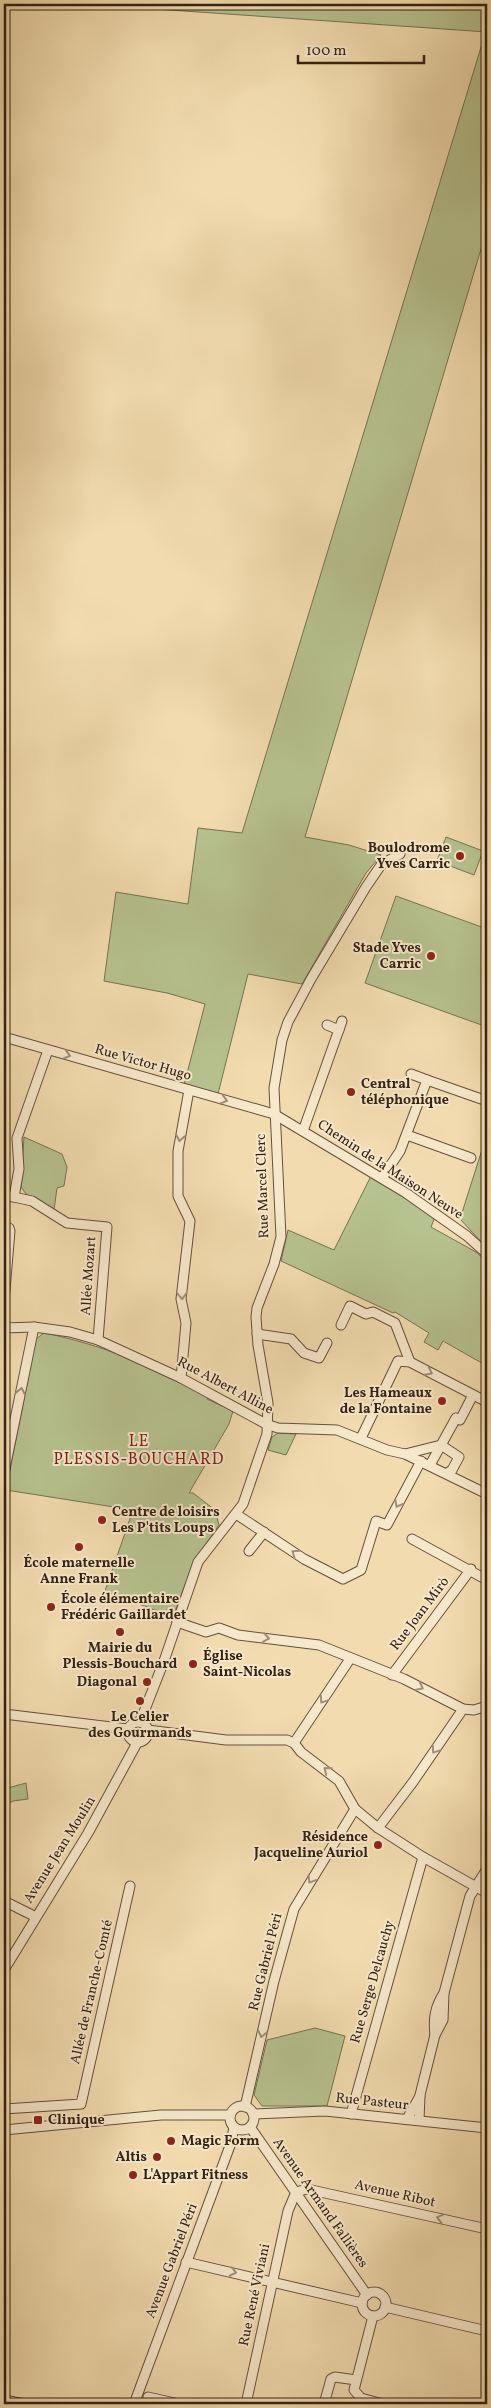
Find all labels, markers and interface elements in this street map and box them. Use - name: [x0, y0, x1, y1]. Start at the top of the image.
- scale bar: [298, 32, 425, 64]
- text: 100 m: [306, 41, 346, 62]
- place label: Boulodrome Yves Carric: [368, 839, 450, 874]
- marker: Boulodrome Yves Carric: [454, 850, 466, 862]
- place label: Stade Yves Carric: [353, 939, 421, 974]
- marker: Stade Yves Carric: [425, 950, 437, 962]
- street label: Rue Victor Hugo: [92, 1040, 194, 1086]
- one-way arrow: [63, 1050, 71, 1060]
- place label: Central téléphonique: [361, 1075, 449, 1110]
- marker: Central téléphonique: [345, 1086, 357, 1098]
- one-way arrow: [219, 1094, 228, 1105]
- street label: Chemin de la Maison Neuve: [313, 1116, 467, 1225]
- street label: Rue Marcel Clerc: [252, 1133, 274, 1239]
- one-way arrow: [176, 1134, 186, 1142]
- street label: Allée Mozart: [77, 1236, 101, 1316]
- one-way arrow: [177, 1293, 187, 1301]
- street label: Rue Albert Alline: [174, 1353, 277, 1420]
- one-way arrow: [423, 1366, 432, 1376]
- place label: Les Hameaux de la Fontaine: [340, 1384, 432, 1419]
- one-way arrow: [15, 1387, 26, 1396]
- marker: Les Hameaux de la Fontaine: [436, 1395, 448, 1407]
- district label: LE PLESSIS-BOUCHARD: [53, 1431, 225, 1471]
- one-way arrow: [394, 1499, 404, 1508]
- place label: Centre de loisirs Les P'tits Loups: [112, 1503, 220, 1538]
- marker: Centre de loisirs Les P'tits Loups: [96, 1514, 108, 1526]
- marker: École maternelle Anne Frank: [73, 1541, 85, 1553]
- one-way arrow: [291, 1550, 301, 1559]
- place label: École maternelle Anne Frank: [24, 1554, 134, 1589]
- street label: Rue Joan Mirò: [386, 1573, 454, 1655]
- place label: École élémentaire Frédéric Gaillardet: [61, 1590, 186, 1625]
- marker: École élémentaire Frédéric Gaillardet: [45, 1601, 57, 1613]
- marker: Mairie du Plessis-Bouchard: [114, 1626, 126, 1638]
- one-way arrow: [262, 1633, 270, 1643]
- place label: Mairie du Plessis-Bouchard: [63, 1639, 178, 1674]
- place label: Église Saint-Nicolas: [203, 1647, 291, 1682]
- marker: Église Saint-Nicolas: [187, 1658, 199, 1670]
- place label: Diagonal: [77, 1673, 137, 1692]
- marker: Diagonal: [141, 1676, 153, 1688]
- one-way arrow: [414, 1681, 423, 1691]
- one-way arrow: [320, 1694, 329, 1703]
- marker: Le Celier des Gourmands: [134, 1695, 146, 1707]
- place label: Le Celier des Gourmands: [88, 1708, 192, 1743]
- one-way arrow: [432, 1744, 441, 1753]
- one-way arrow: [323, 1767, 332, 1776]
- street label: Avenue Jean Moulin: [19, 1793, 101, 1907]
- place label: Résidence Jacqueline Auriol: [253, 1828, 368, 1863]
- marker: Résidence Jacqueline Auriol: [372, 1839, 384, 1851]
- one-way arrow: [308, 1875, 317, 1884]
- street label: Rue Gabriel Péri: [245, 1911, 287, 2013]
- street label: Allée de Franche-Comté: [66, 1918, 118, 2066]
- street label: Rue Serge Delcauchy: [346, 1918, 400, 2046]
- one-way arrow: [257, 2030, 268, 2038]
- street label: Rue Pasteur: [335, 2089, 410, 2115]
- place label: Clinique: [48, 2111, 105, 2130]
- marker: Clinique: [32, 2114, 44, 2126]
- place label: Magic Form: [181, 2132, 260, 2151]
- street label: Avenue Armand Fallières: [268, 2134, 372, 2272]
- marker: Magic Form: [165, 2135, 177, 2147]
- place label: Altis: [116, 2148, 147, 2167]
- marker: Altis: [151, 2151, 163, 2163]
- place label: L'Appart Fitness: [143, 2166, 248, 2185]
- marker: L'Appart Fitness: [127, 2169, 139, 2181]
- street label: Avenue Ribot: [353, 2175, 437, 2213]
- street label: Avenue Gabriel Péri: [141, 2201, 203, 2321]
- one-way arrow: [435, 2213, 444, 2224]
- street label: Rue René Viviani: [235, 2242, 275, 2348]
- one-way arrow: [229, 2267, 238, 2277]

